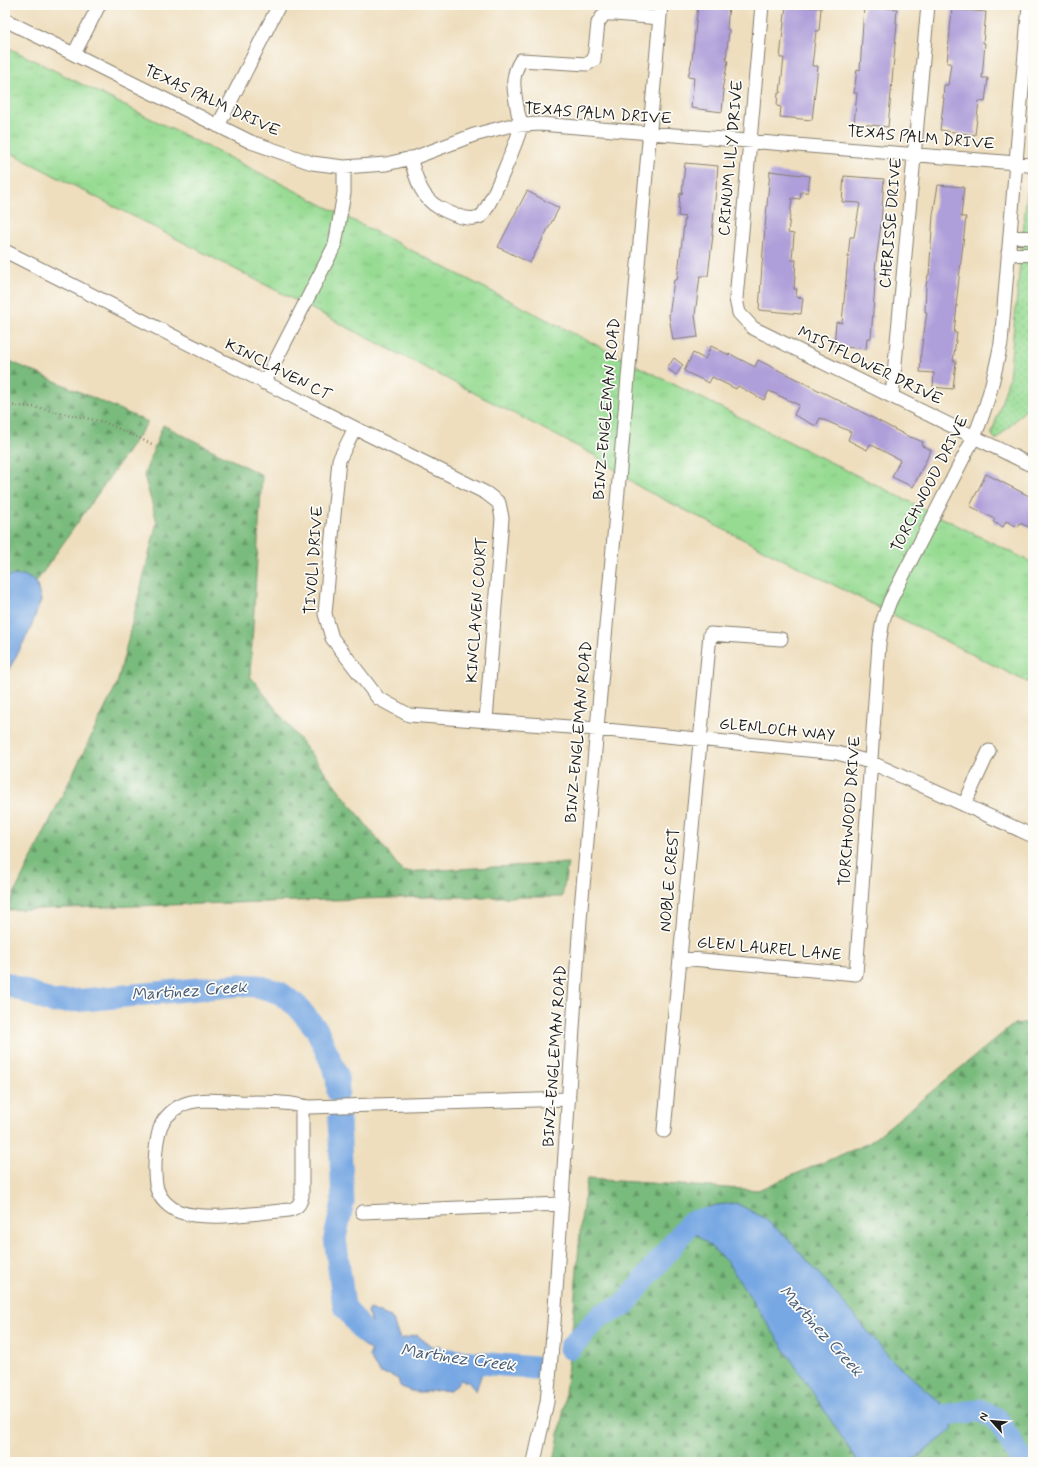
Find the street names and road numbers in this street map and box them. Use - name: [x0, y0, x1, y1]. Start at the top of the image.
- street label: TEXAS PALM DRIVE: [141, 60, 283, 142]
- street label: CRINUM LILY DRIVE: [714, 79, 748, 237]
- street label: TEXAS PALM DRIVE: [523, 98, 673, 130]
- street label: TEXAS PALM DRIVE: [846, 121, 996, 155]
- street label: CHERISSE DRIVE: [875, 157, 907, 289]
- street label: BINZ-ENGLEMAN ROAD: [589, 317, 625, 501]
- street label: MISTFLOWER DRIVE: [794, 322, 946, 410]
- street label: KINCLAVEN CT: [221, 334, 336, 406]
- street label: TORCHWOOD DRIVE: [886, 412, 974, 556]
- street label: TIVOLI DRIVE: [300, 505, 328, 615]
- street label: KINCLAVEN COURT: [461, 536, 493, 684]
- street label: BINZ-ENGLEMAN ROAD: [561, 640, 597, 824]
- street label: GLENLOCH WAY: [718, 713, 836, 747]
- street label: TORCHWOOD DRIVE: [834, 735, 866, 887]
- street label: NOBLE CREST: [655, 827, 685, 933]
- street label: GLEN LAUREL LANE: [696, 932, 842, 966]
- street label: BINZ-ENGLEMAN ROAD: [538, 964, 572, 1148]

